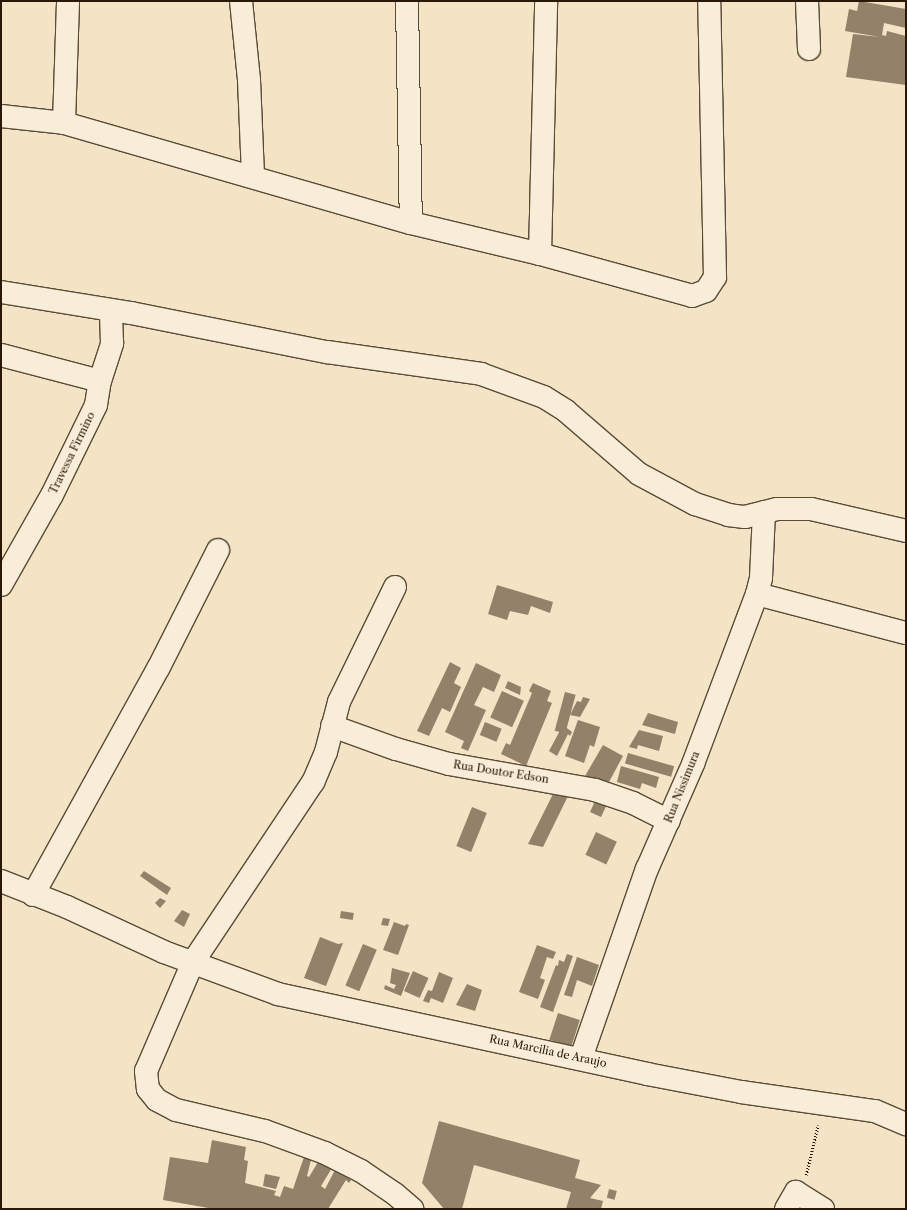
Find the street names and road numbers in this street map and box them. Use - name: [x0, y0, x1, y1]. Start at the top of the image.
- street label: Travessa Firmino: [46, 410, 98, 496]
- street label: Rua Nissimura: [662, 749, 702, 825]
- street label: Rua Doutor Edson: [452, 758, 550, 786]
- street label: Rua Marcilia de Araujo: [488, 1032, 608, 1070]

